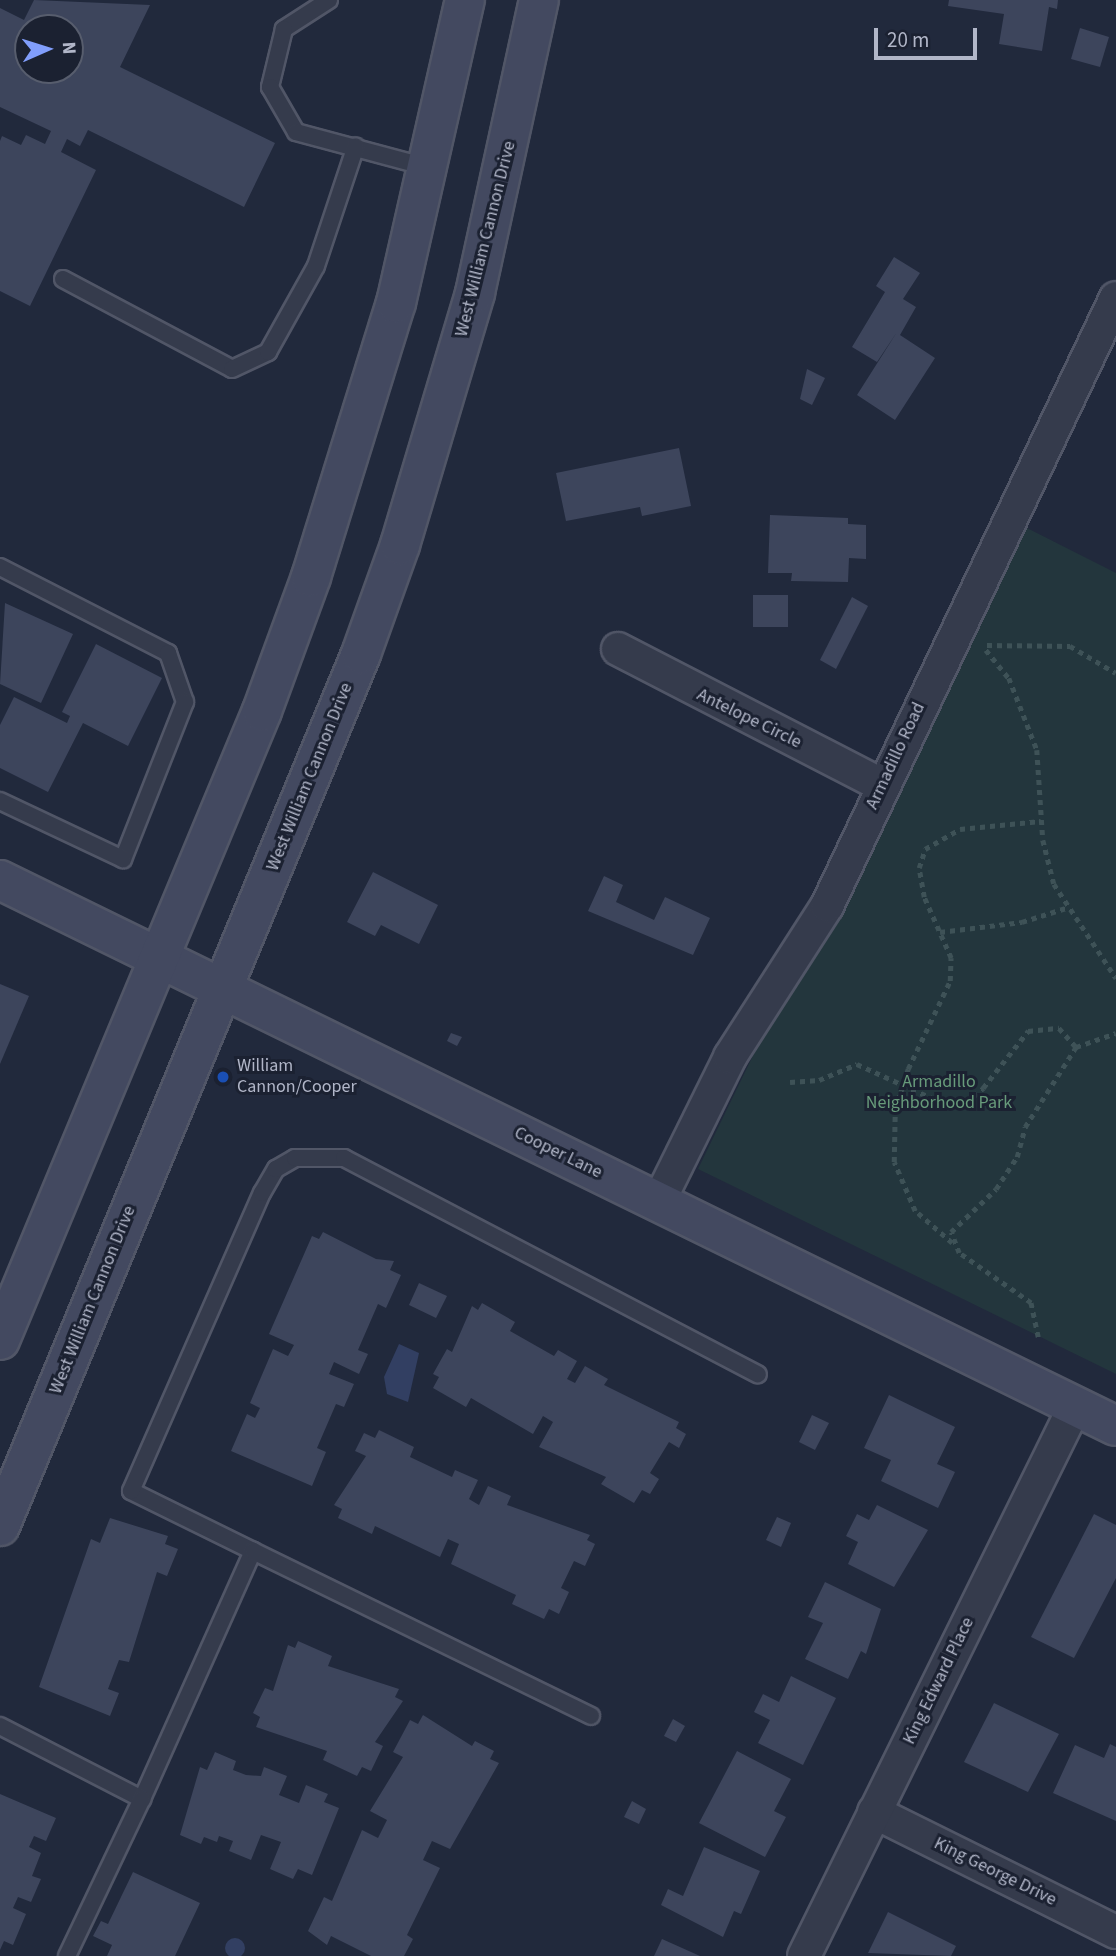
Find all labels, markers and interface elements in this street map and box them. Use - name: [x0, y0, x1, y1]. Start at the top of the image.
- north arrow: [14, 14, 84, 84]
- scale bar: [878, 14, 981, 58]
- text: 20 m: [887, 25, 929, 55]
- text: N: [55, 41, 82, 55]
- street label: West William Cannon Drive: [451, 139, 521, 339]
- street label: West William Cannon Drive: [262, 680, 358, 874]
- street label: Antelope Circle: [693, 684, 805, 754]
- street label: Armadillo Road: [862, 699, 930, 813]
- place label: William Cannon/Cooper: [237, 1056, 357, 1098]
- marker: William Cannon/Cooper: [215, 1069, 231, 1085]
- park label: Armadillo Neighborhood Park: [866, 1072, 1012, 1114]
- street label: Cooper Lane: [511, 1122, 605, 1184]
- street label: West William Cannon Drive: [45, 1203, 141, 1397]
- street label: King Edward Place: [899, 1614, 979, 1748]
- street label: King George Drive: [930, 1833, 1060, 1911]

